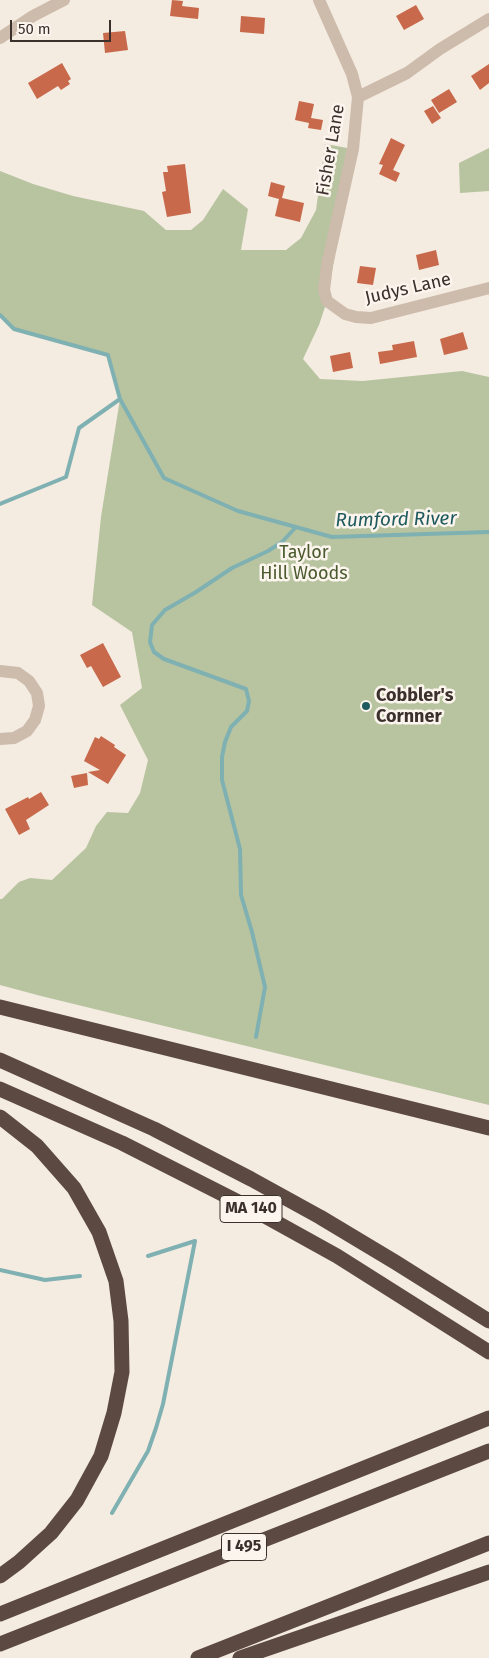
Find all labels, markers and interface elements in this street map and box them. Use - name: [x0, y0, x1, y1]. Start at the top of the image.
- scale bar: [12, 10, 114, 42]
- text: 50 m: [18, 20, 51, 38]
- street label: Fisher Lane: [312, 102, 350, 198]
- street label: Judys Lane: [363, 269, 453, 309]
- water label: Rumford River: [335, 508, 457, 532]
- park label: Taylor Hill Woods: [260, 542, 348, 584]
- place label: Cobbler's Cornner: [376, 685, 453, 728]
- marker: Cobbler's Cornner: [360, 700, 372, 712]
- road number: MA 140: [220, 1196, 282, 1222]
- road number: I 495: [222, 1534, 266, 1560]

